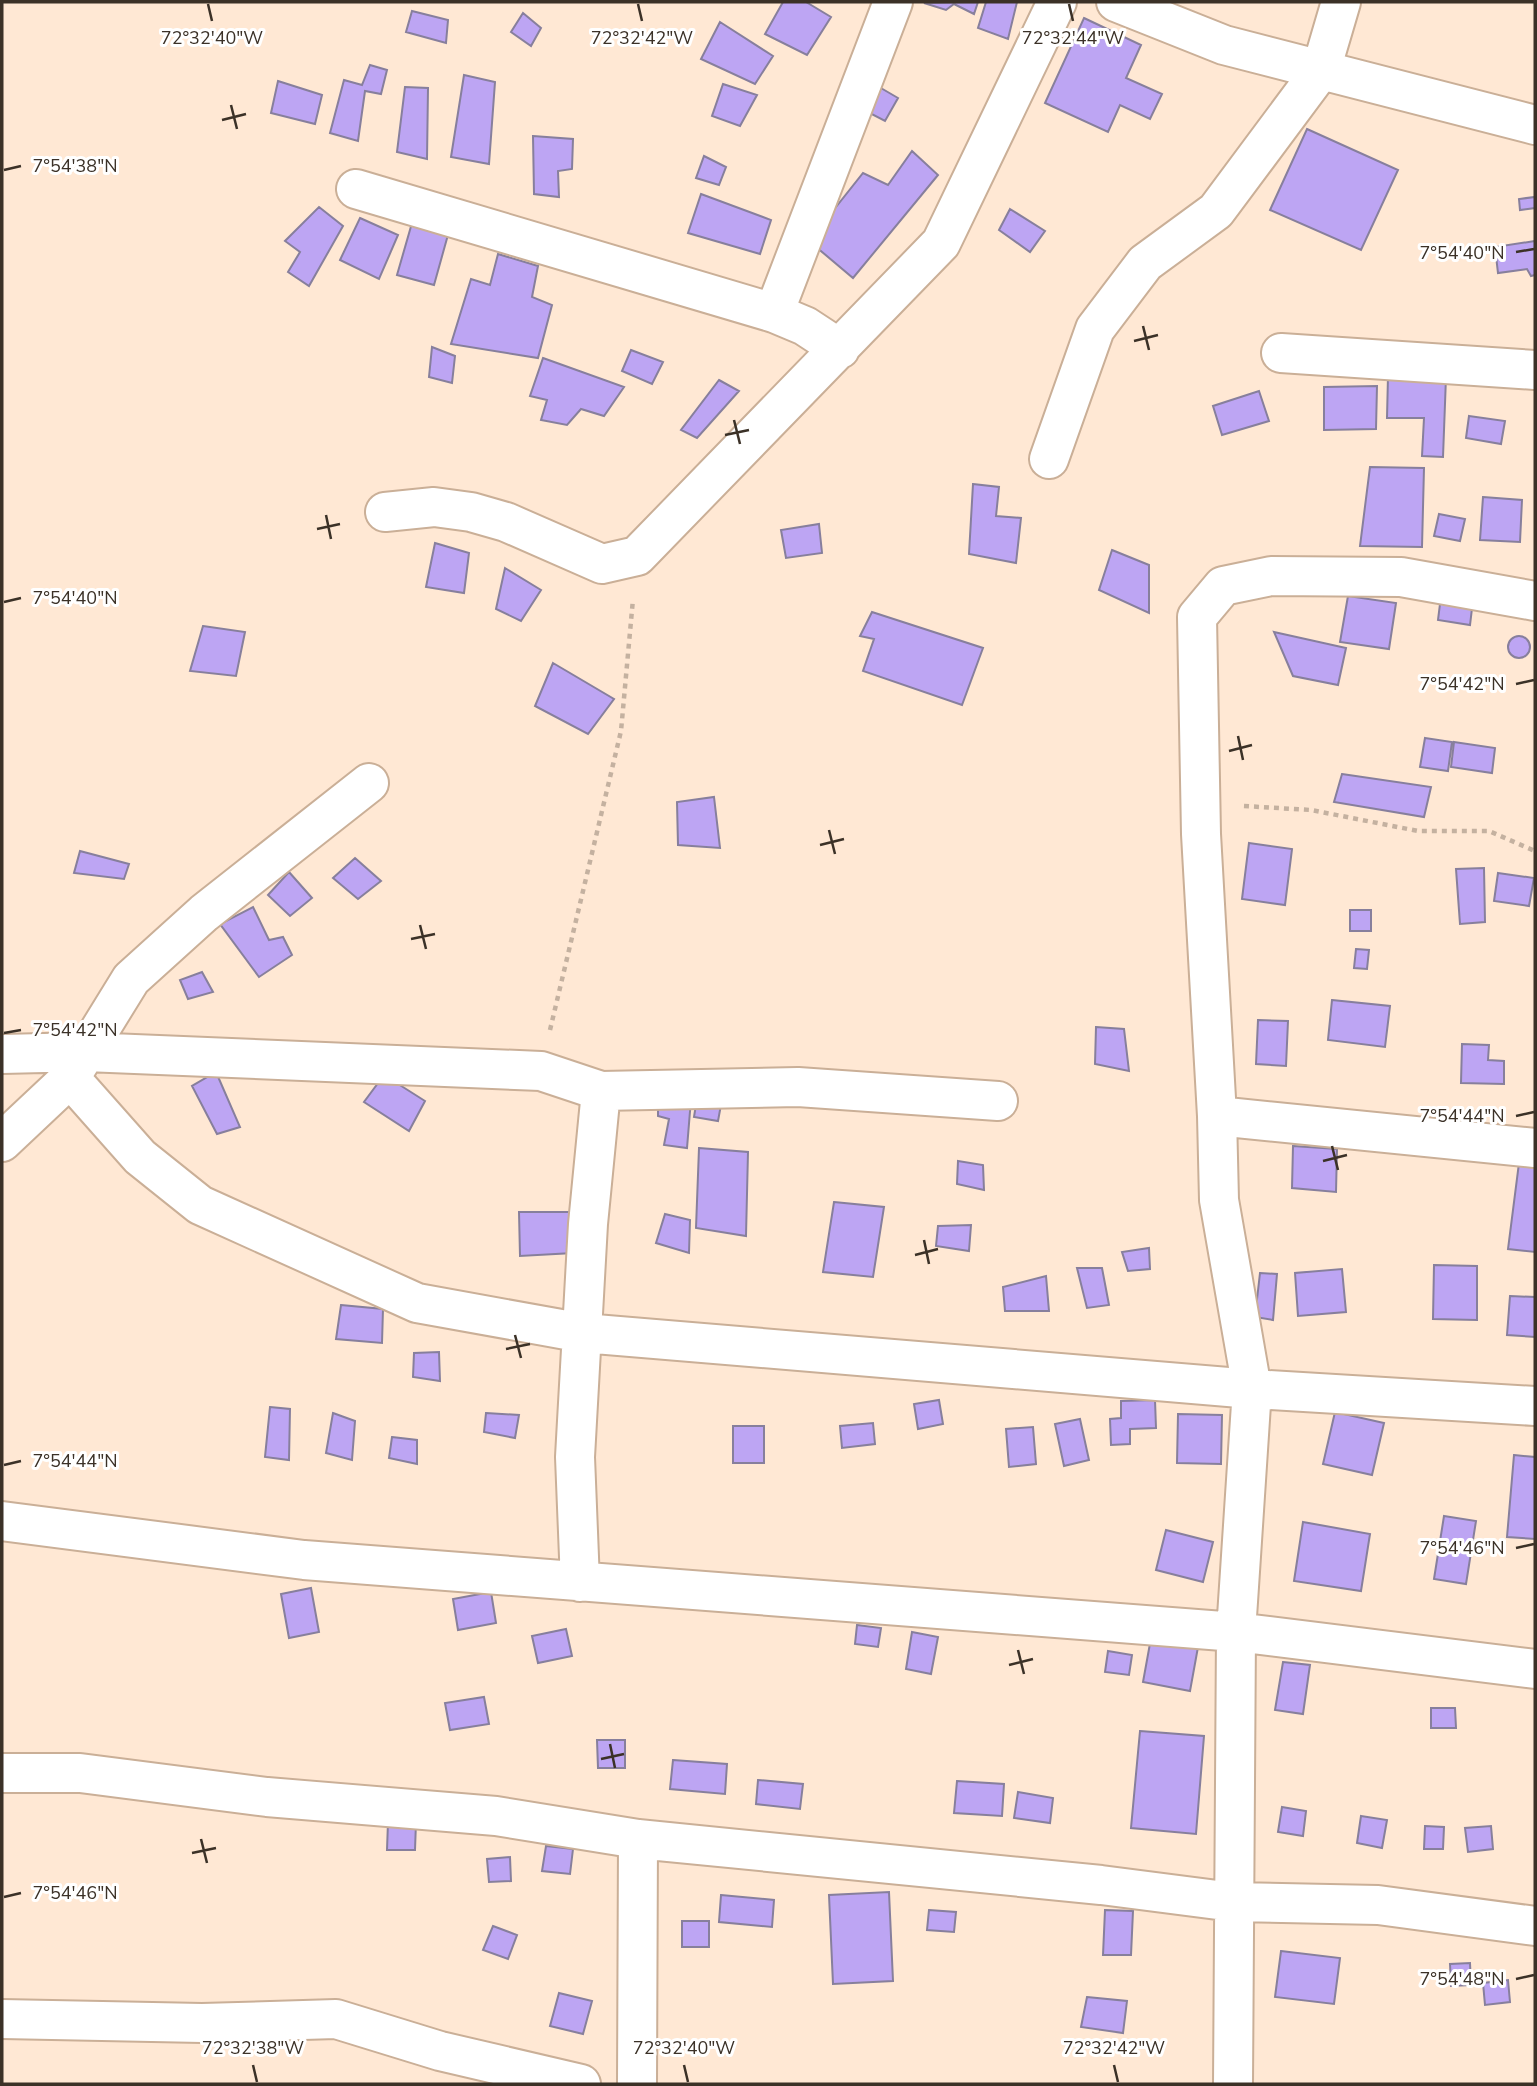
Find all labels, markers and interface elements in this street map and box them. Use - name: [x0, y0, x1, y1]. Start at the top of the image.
- text: 72°32'40"W: [161, 26, 263, 50]
- text: 72°32'42"W: [591, 26, 693, 50]
- text: 72°32'44"W: [1022, 26, 1124, 50]
- text: 7°54'38"N: [32, 154, 118, 178]
- text: 7°54'40"N: [1419, 241, 1505, 265]
- text: 7°54'40"N: [32, 586, 118, 610]
- text: 7°54'42"N: [1419, 672, 1505, 696]
- text: 7°54'42"N: [32, 1018, 118, 1042]
- text: 7°54'44"N: [1419, 1104, 1505, 1128]
- text: 7°54'44"N: [32, 1449, 118, 1473]
- text: 7°54'46"N: [1419, 1536, 1505, 1560]
- text: 7°54'46"N: [32, 1881, 118, 1905]
- text: 7°54'48"N: [1419, 1967, 1505, 1991]
- text: 72°32'38"W: [202, 2036, 304, 2060]
- text: 72°32'40"W: [633, 2036, 735, 2060]
- text: 72°32'42"W: [1063, 2036, 1165, 2060]

